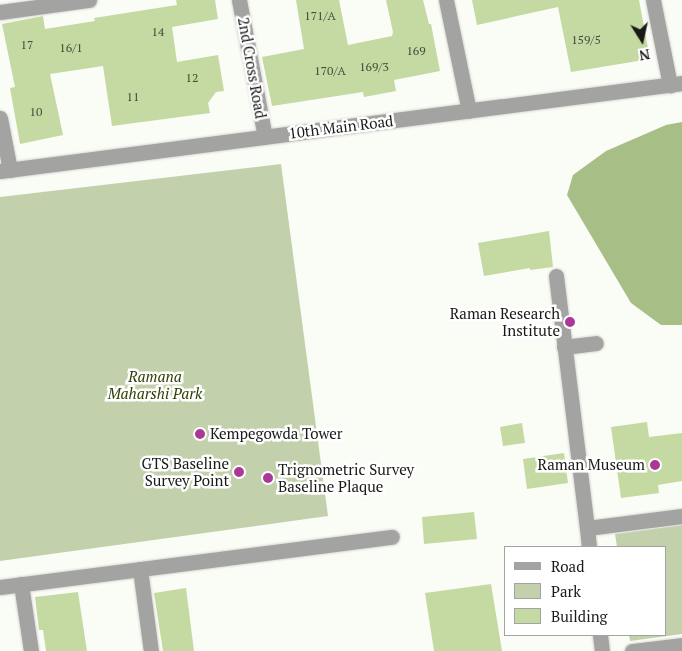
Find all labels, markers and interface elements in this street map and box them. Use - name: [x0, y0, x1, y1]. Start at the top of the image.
- house number: 171/A: [304, 9, 336, 23]
- north arrow: [617, 15, 667, 65]
- street label: 2nd Cross Road: [234, 16, 270, 120]
- house number: 14: [152, 25, 164, 39]
- house number: 159/5: [571, 33, 601, 47]
- house number: 17: [21, 38, 33, 52]
- house number: 16/1: [59, 41, 83, 55]
- house number: 169: [406, 44, 426, 58]
- text: N: [638, 45, 652, 66]
- house number: 169/3: [359, 60, 389, 74]
- house number: 170/A: [314, 64, 346, 78]
- house number: 12: [186, 71, 198, 85]
- house number: 11: [127, 90, 139, 104]
- house number: 10: [30, 105, 42, 119]
- street label: 10th Main Road: [288, 112, 394, 142]
- place label: Raman Research Institute: [450, 304, 560, 339]
- marker: Raman Research Institute: [564, 316, 576, 328]
- park label: Ramana Maharshi Park: [108, 367, 202, 402]
- place label: Kempegowda Tower: [210, 425, 342, 443]
- marker: Kempegowda Tower: [194, 428, 206, 440]
- place label: GTS Baseline Survey Point: [141, 454, 229, 489]
- place label: Raman Museum: [538, 456, 645, 474]
- marker: Raman Museum: [649, 459, 661, 471]
- place label: Trignometric Survey Baseline Plaque: [278, 460, 414, 495]
- marker: GTS Baseline Survey Point: [233, 466, 245, 478]
- marker: Trignometric Survey Baseline Plaque: [262, 472, 274, 484]
- legend: [504, 546, 667, 636]
- text: Road: [551, 556, 584, 576]
- text: Park: [551, 581, 581, 601]
- text: Building: [551, 606, 608, 626]

